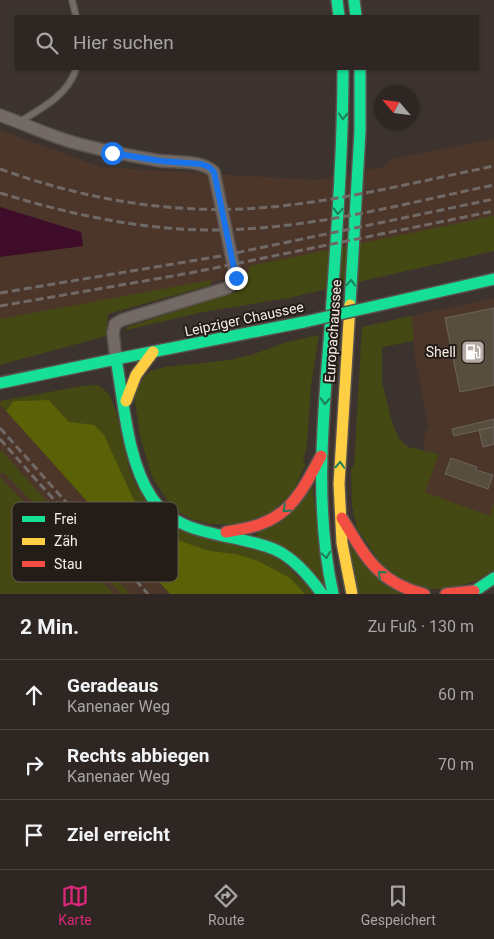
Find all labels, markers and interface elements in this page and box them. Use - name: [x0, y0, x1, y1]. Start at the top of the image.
- search box: [15, 15, 479, 70]
- icon: search: [33, 29, 61, 57]
- text: Hier suchen: [73, 31, 174, 54]
- north arrow: [374, 85, 419, 130]
- one-way arrow: [338, 112, 348, 120]
- route start: [101, 142, 124, 165]
- one-way arrow: [332, 207, 343, 215]
- route end: [225, 267, 248, 290]
- street label: Europachaussee: [321, 279, 345, 383]
- one-way arrow: [345, 279, 356, 287]
- street label: Leipziger Chaussee: [183, 299, 305, 339]
- fuel station icon: Shell: [460, 339, 486, 365]
- place label: Shell: [426, 344, 456, 360]
- one-way arrow: [320, 398, 331, 406]
- one-way arrow: [335, 460, 345, 468]
- legend: [12, 502, 178, 582]
- one-way arrow: [283, 503, 292, 512]
- text: Frei: [54, 511, 77, 527]
- text: Zäh: [54, 533, 78, 549]
- one-way arrow: [320, 551, 331, 559]
- text: Stau: [54, 556, 82, 572]
- one-way arrow: [377, 571, 386, 580]
- text: 2 Min.: [20, 615, 79, 639]
- text: Zu Fuß · 130 m: [368, 617, 474, 636]
- text: Geradeaus: [67, 674, 159, 697]
- icon: ahead: [20, 681, 48, 709]
- text: 60 m: [438, 685, 474, 704]
- text: Kanenaer Weg: [67, 697, 170, 716]
- text: Rechts abbiegen: [67, 744, 209, 767]
- icon: right: [20, 751, 48, 779]
- text: 70 m: [438, 755, 474, 774]
- text: Kanenaer Weg: [67, 767, 170, 786]
- icon: arrive: [20, 821, 48, 849]
- text: Ziel erreicht: [67, 823, 170, 846]
- tab: Karte: [58, 882, 92, 928]
- tab: Route: [208, 882, 244, 928]
- tab: Gespeichert: [361, 882, 436, 928]

